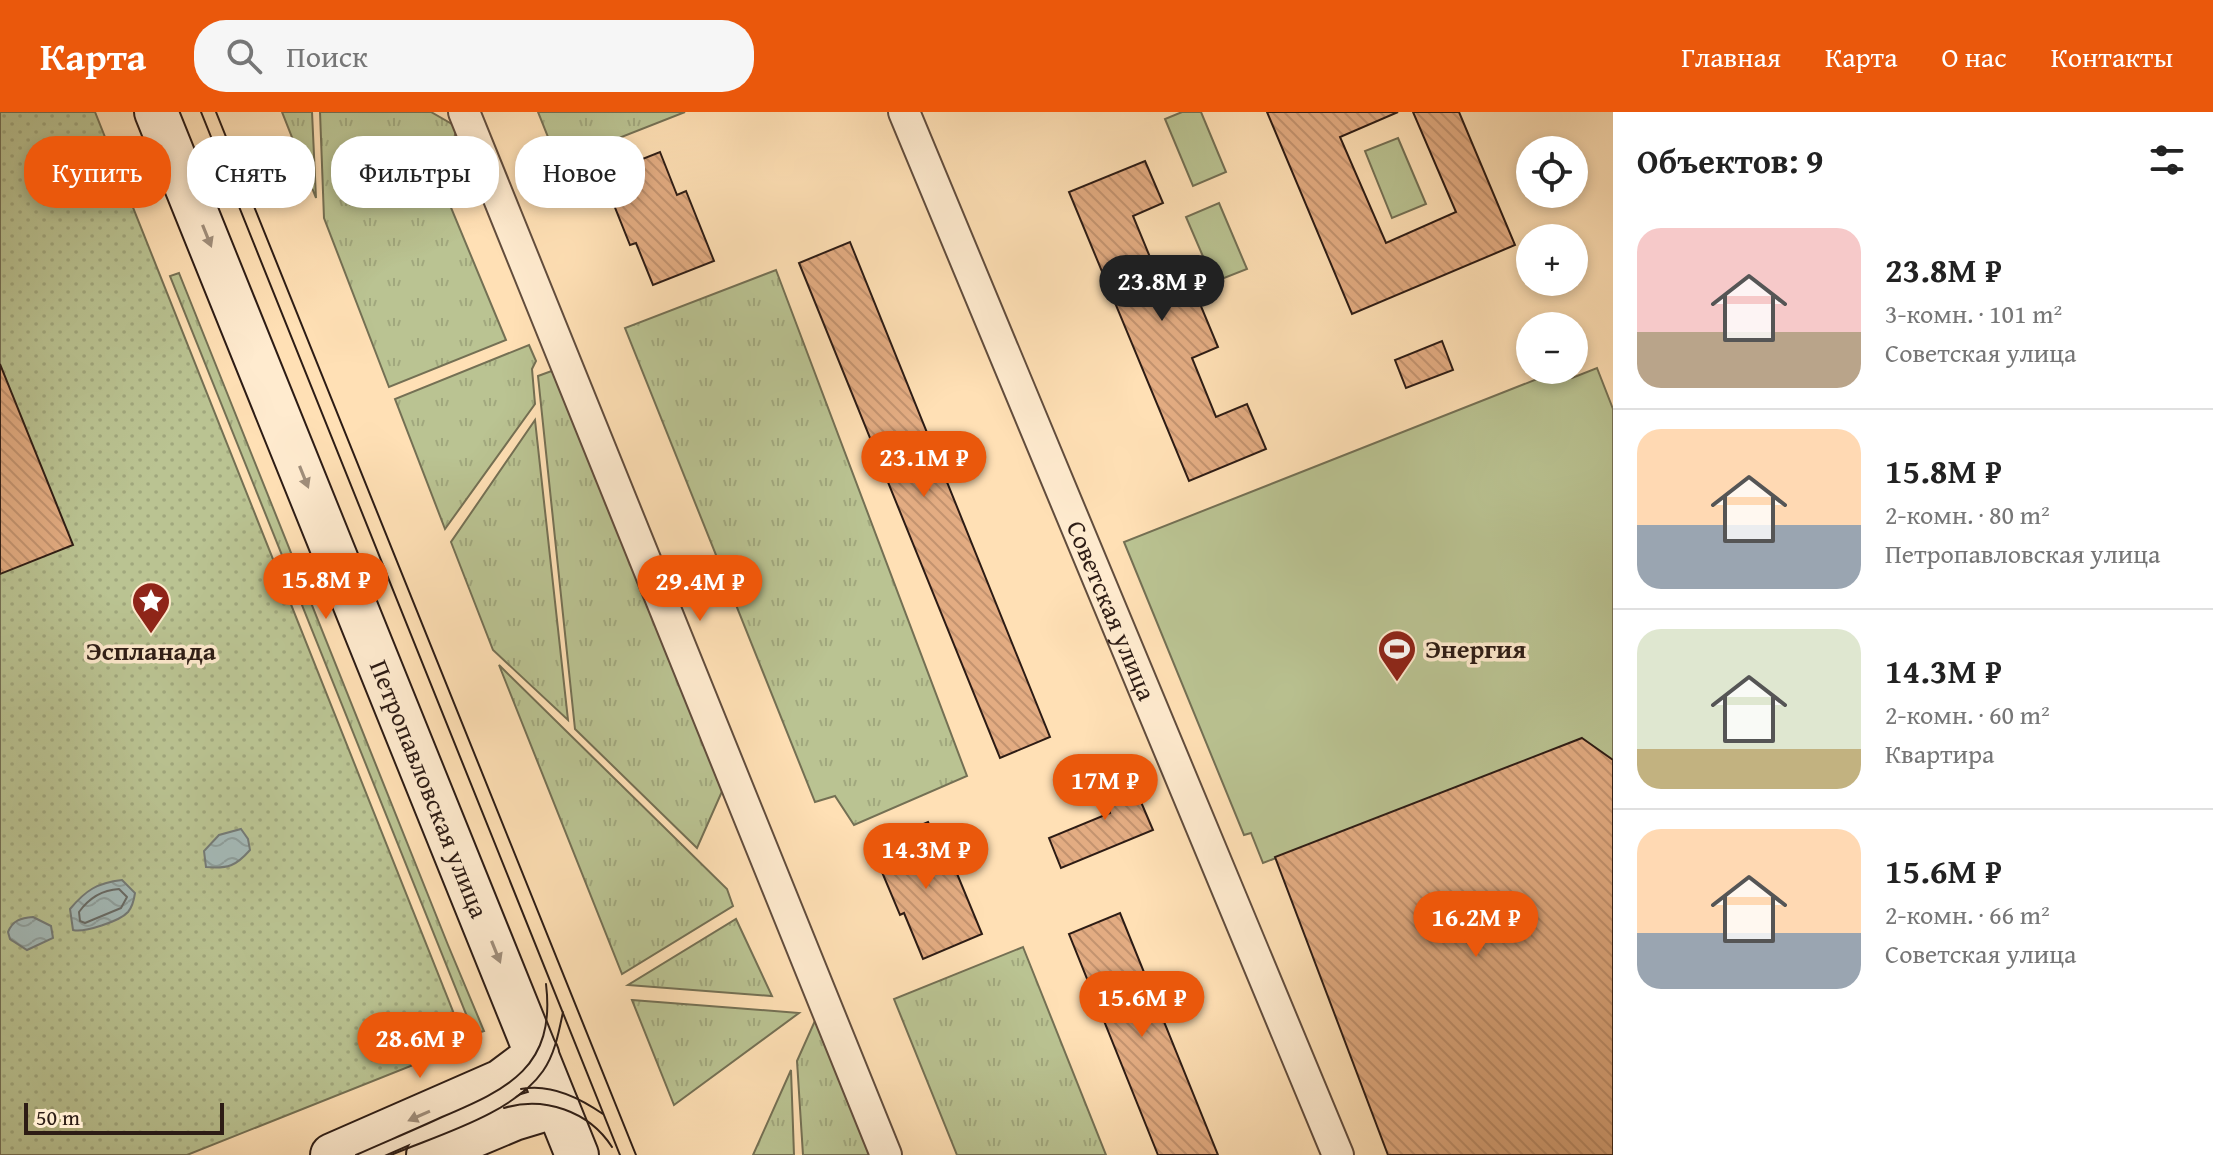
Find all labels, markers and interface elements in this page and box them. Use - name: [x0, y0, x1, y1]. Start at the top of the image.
- search box: [194, 20, 754, 92]
- text: Карта: [40, 28, 146, 84]
- icon: search: [222, 34, 266, 78]
- text: Поиск: [286, 34, 368, 78]
- text: Главная: [1681, 36, 1781, 77]
- text: Карта: [1825, 36, 1897, 77]
- text: О нас: [1941, 36, 2007, 77]
- text: Контакты: [2051, 36, 2173, 77]
- chip: Купить: [24, 136, 171, 208]
- chip: Снять: [187, 136, 315, 208]
- chip: Фильтры: [331, 136, 499, 208]
- chip: Новое: [515, 136, 645, 208]
- map controls: [1516, 136, 1588, 384]
- button: locate: [1516, 136, 1588, 208]
- text: Объектов: 9: [1637, 136, 1823, 185]
- icon: filters: [2145, 138, 2189, 182]
- one-way arrow: [200, 224, 213, 248]
- button: +: [1516, 224, 1588, 296]
- text: 23.8M ₽: [1885, 245, 2002, 294]
- pin: 23.8M ₽: [1088, 255, 1236, 323]
- icon: home: [1701, 260, 1797, 356]
- text: 23.8M ₽: [1117, 261, 1207, 300]
- text: 3-комн. · 101 m²: [1885, 294, 2062, 333]
- button: −: [1516, 312, 1588, 384]
- text: Советская улица: [1885, 333, 2076, 372]
- pin: 23.1M ₽: [850, 431, 998, 499]
- text: 23.1M ₽: [879, 437, 969, 476]
- text: 15.8M ₽: [1885, 446, 2002, 495]
- icon: home: [1701, 461, 1797, 557]
- one-way arrow: [298, 465, 311, 489]
- text: 2-комн. · 80 m²: [1885, 495, 2050, 534]
- street label: Советская улица: [1057, 514, 1167, 707]
- text: Петропавловская улица: [1885, 534, 2160, 573]
- pin: 15.8M ₽: [252, 553, 400, 621]
- pin: 29.4M ₽: [626, 555, 774, 623]
- text: 15.8M ₽: [281, 559, 371, 598]
- text: 29.4M ₽: [655, 561, 745, 600]
- place icon: Эспланада: [130, 580, 172, 635]
- sports icon: Энергия: [1376, 628, 1418, 683]
- place label: Энергия: [1425, 629, 1526, 668]
- place label: Эспланада: [86, 631, 217, 670]
- text: 14.3M ₽: [1885, 646, 2002, 695]
- street label: Петропавловская улица: [360, 654, 500, 924]
- icon: home: [1701, 661, 1797, 757]
- text: 2-комн. · 60 m²: [1885, 695, 2050, 734]
- text: Квартира: [1885, 734, 1994, 773]
- pin: 17M ₽: [1049, 754, 1161, 822]
- text: 17M ₽: [1071, 760, 1139, 799]
- pin: 14.3M ₽: [852, 823, 1000, 891]
- text: 14.3M ₽: [881, 829, 971, 868]
- text: 15.6M ₽: [1885, 846, 2002, 895]
- icon: home: [1701, 861, 1797, 957]
- pin: 16.2M ₽: [1402, 891, 1550, 959]
- text: 2-комн. · 66 m²: [1885, 895, 2050, 934]
- text: 16.2M ₽: [1431, 897, 1521, 936]
- text: Советская улица: [1885, 934, 2076, 973]
- one-way arrow: [490, 940, 503, 964]
- pin: 15.6M ₽: [1068, 971, 1216, 1039]
- text: 15.6M ₽: [1097, 977, 1187, 1016]
- pin: 28.6M ₽: [346, 1012, 494, 1080]
- text: 28.6M ₽: [375, 1018, 465, 1057]
- scale bar: [24, 1099, 224, 1135]
- text: 50 m: [36, 1101, 80, 1133]
- one-way arrow: [407, 1110, 431, 1123]

